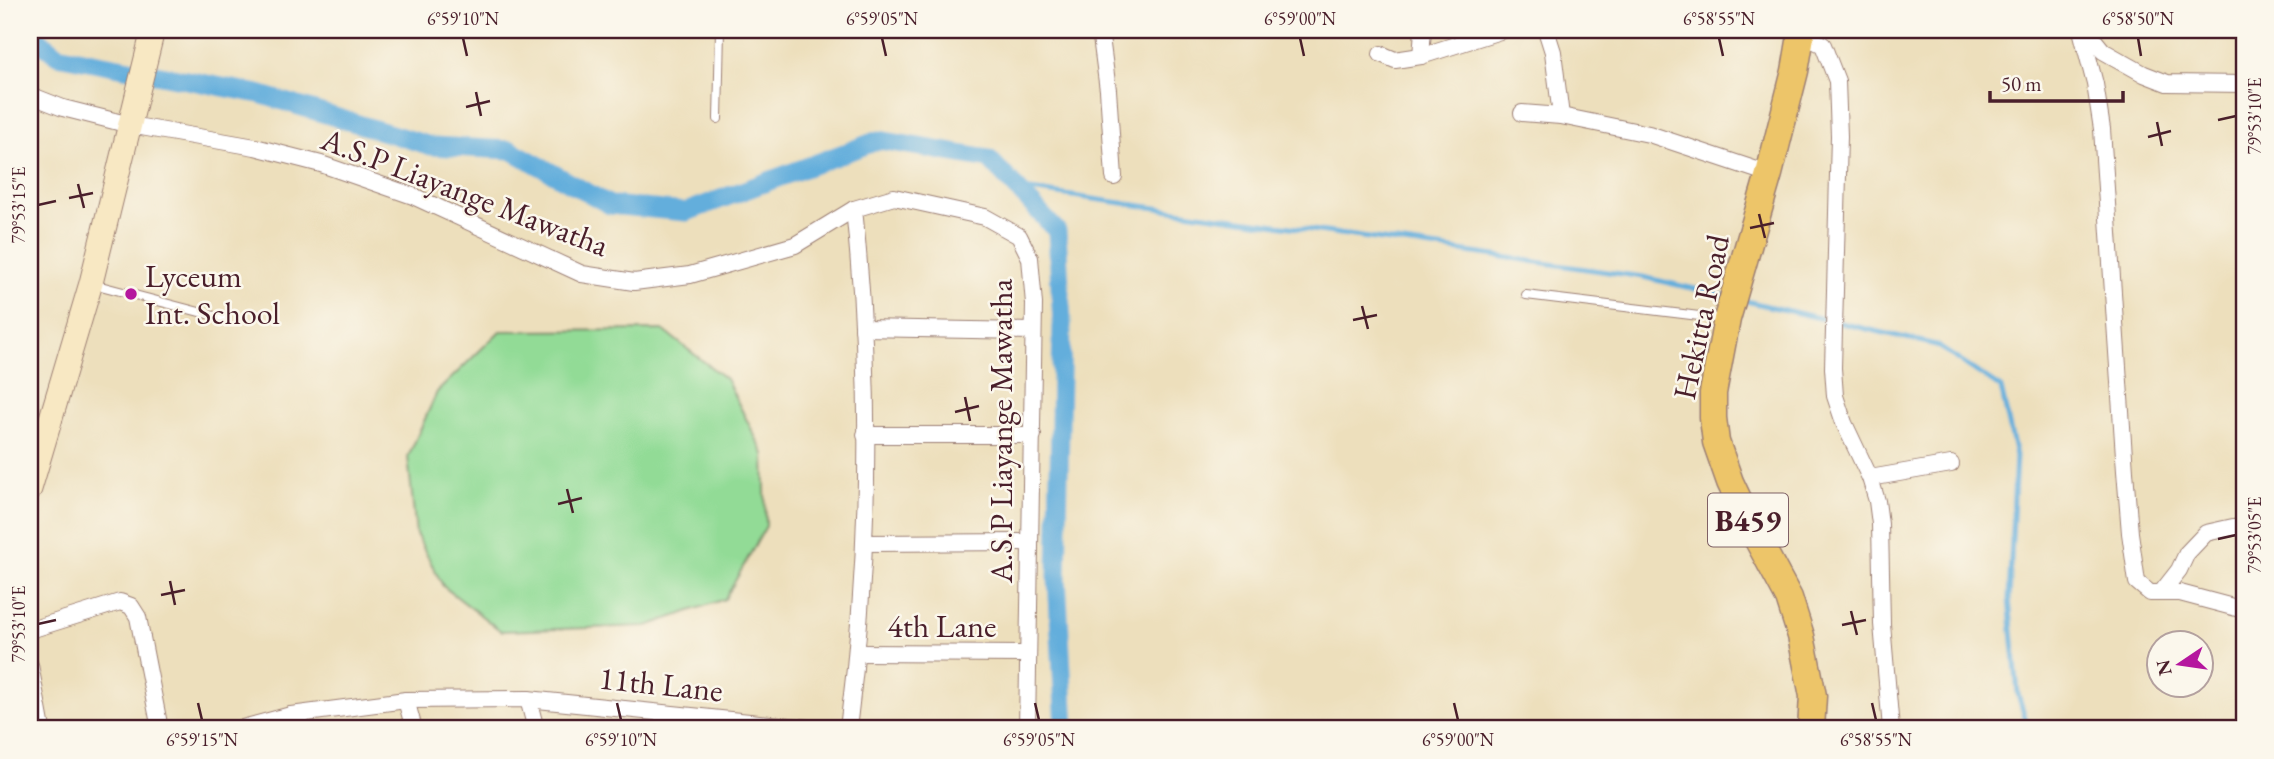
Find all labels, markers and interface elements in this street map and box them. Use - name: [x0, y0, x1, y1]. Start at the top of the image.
- text: 6°59'10"N: [427, 7, 500, 30]
- text: 6°59'05"N: [846, 7, 919, 30]
- text: 6°59'00"N: [1264, 7, 1337, 30]
- text: 6°58'55"N: [1683, 7, 1756, 30]
- text: 6°58'50"N: [2102, 7, 2175, 30]
- scale bar: [1990, 60, 2124, 104]
- text: 50 m: [2001, 70, 2042, 97]
- text: 79°53'10"E: [2243, 78, 2266, 154]
- street label: A.S.P Liayange Mawatha: [314, 117, 615, 266]
- text: 79°53'15"E: [7, 167, 30, 243]
- street label: Hekitta Road: [1663, 230, 1739, 403]
- place label: Lyceum Int. School: [145, 255, 280, 334]
- street label: A.S.P Liayange Mawatha: [980, 278, 1022, 584]
- marker: Lyceum Int. School: [123, 286, 139, 302]
- road number: B459: [1708, 494, 1788, 547]
- text: 79°53'05"E: [2243, 497, 2266, 573]
- text: 79°53'10"E: [7, 586, 30, 662]
- street label: 4th Lane: [887, 605, 997, 647]
- north arrow: [2144, 630, 2214, 700]
- street label: 11th Lane: [597, 657, 725, 711]
- text: N: [2150, 657, 2178, 678]
- text: 6°59'15"N: [166, 728, 239, 751]
- text: 6°59'10"N: [585, 728, 658, 751]
- text: 6°59'05"N: [1003, 728, 1076, 751]
- text: 6°59'00"N: [1422, 728, 1495, 751]
- text: 6°58'55"N: [1840, 728, 1913, 751]

